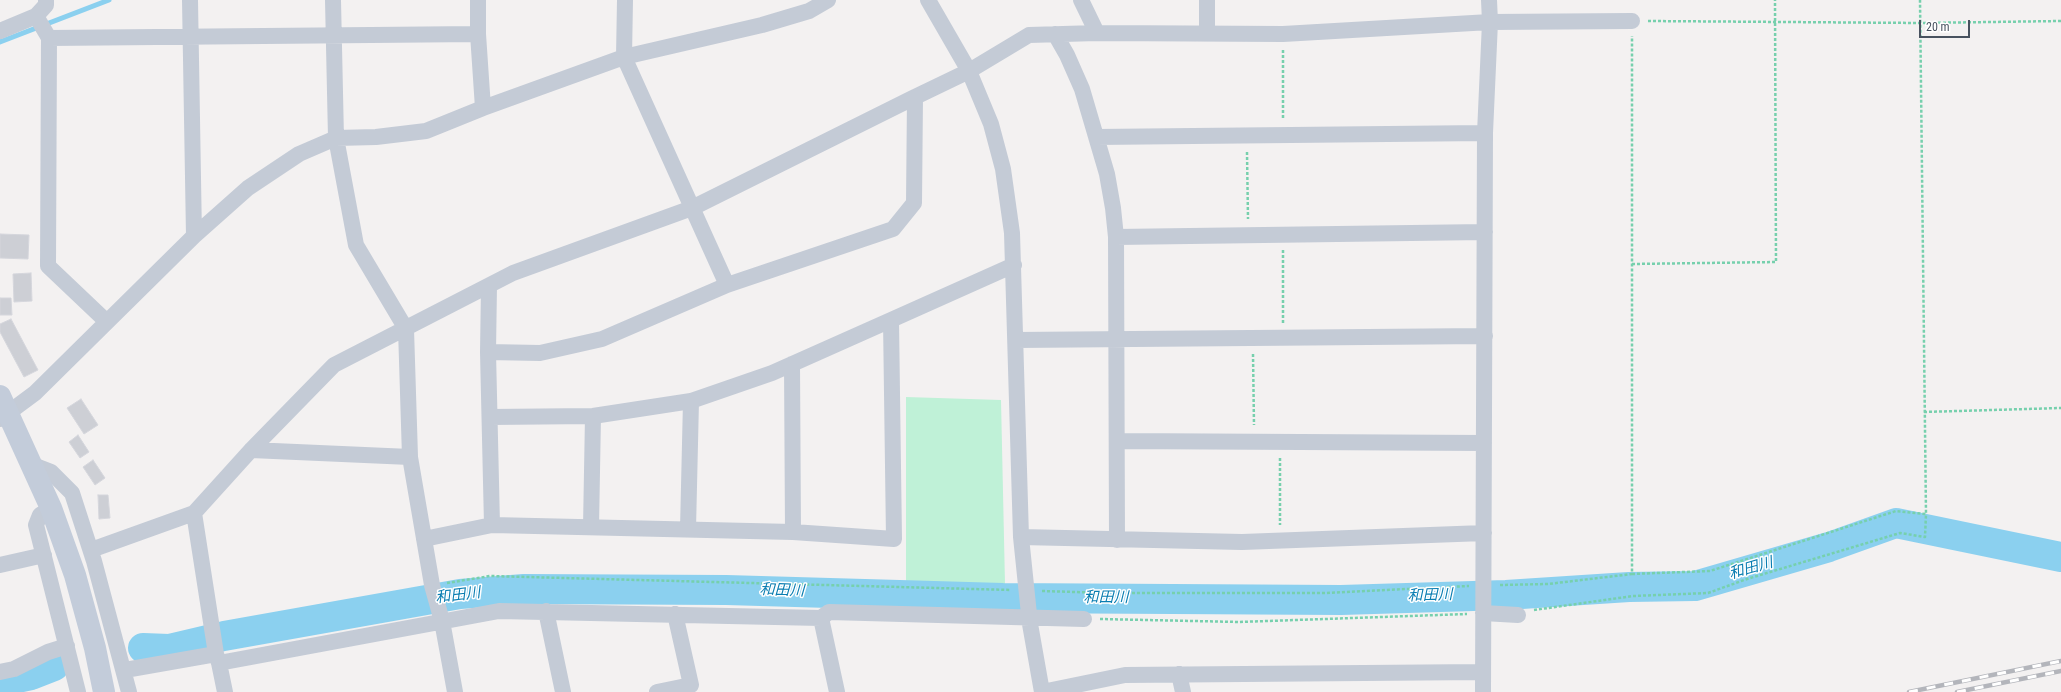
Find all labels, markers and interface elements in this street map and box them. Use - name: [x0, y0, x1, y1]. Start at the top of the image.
- scale bar: [1921, 12, 1972, 38]
- text: 20 m: [1926, 20, 1950, 34]
- water label: 和田川: [1727, 554, 1775, 584]
- water label: 和田川: [759, 581, 805, 601]
- water label: 和田川: [435, 584, 481, 608]
- water label: 和田川: [1407, 586, 1453, 606]
- water label: 和田川: [1084, 589, 1128, 607]

